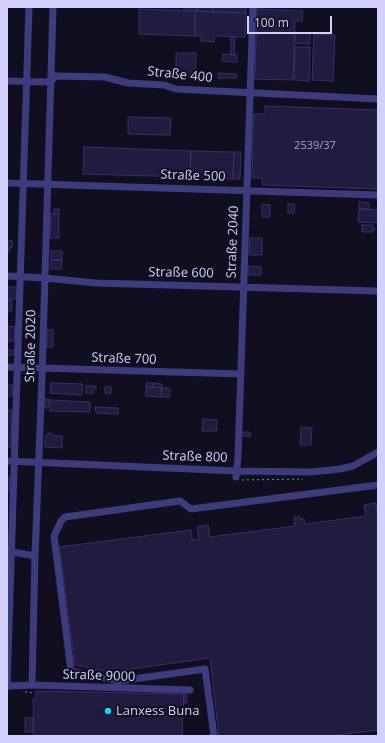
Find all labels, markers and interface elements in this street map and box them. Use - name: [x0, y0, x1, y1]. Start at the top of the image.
- scale bar: [249, 8, 334, 34]
- text: 100 m: [254, 14, 289, 31]
- street label: Straße 400: [147, 64, 213, 86]
- house number: 2539/37: [294, 139, 336, 153]
- street label: Straße 500: [160, 167, 226, 185]
- street label: Straße 2040: [224, 205, 242, 279]
- street label: Straße 600: [148, 265, 214, 281]
- street label: Straße 2020: [23, 309, 39, 383]
- street label: Straße 700: [91, 350, 157, 368]
- street label: Straße 800: [162, 448, 228, 466]
- street label: Straße 9000: [62, 667, 136, 685]
- place label: Lanxess Buna: [116, 703, 199, 719]
- marker: Lanxess Buna: [103, 706, 113, 716]

